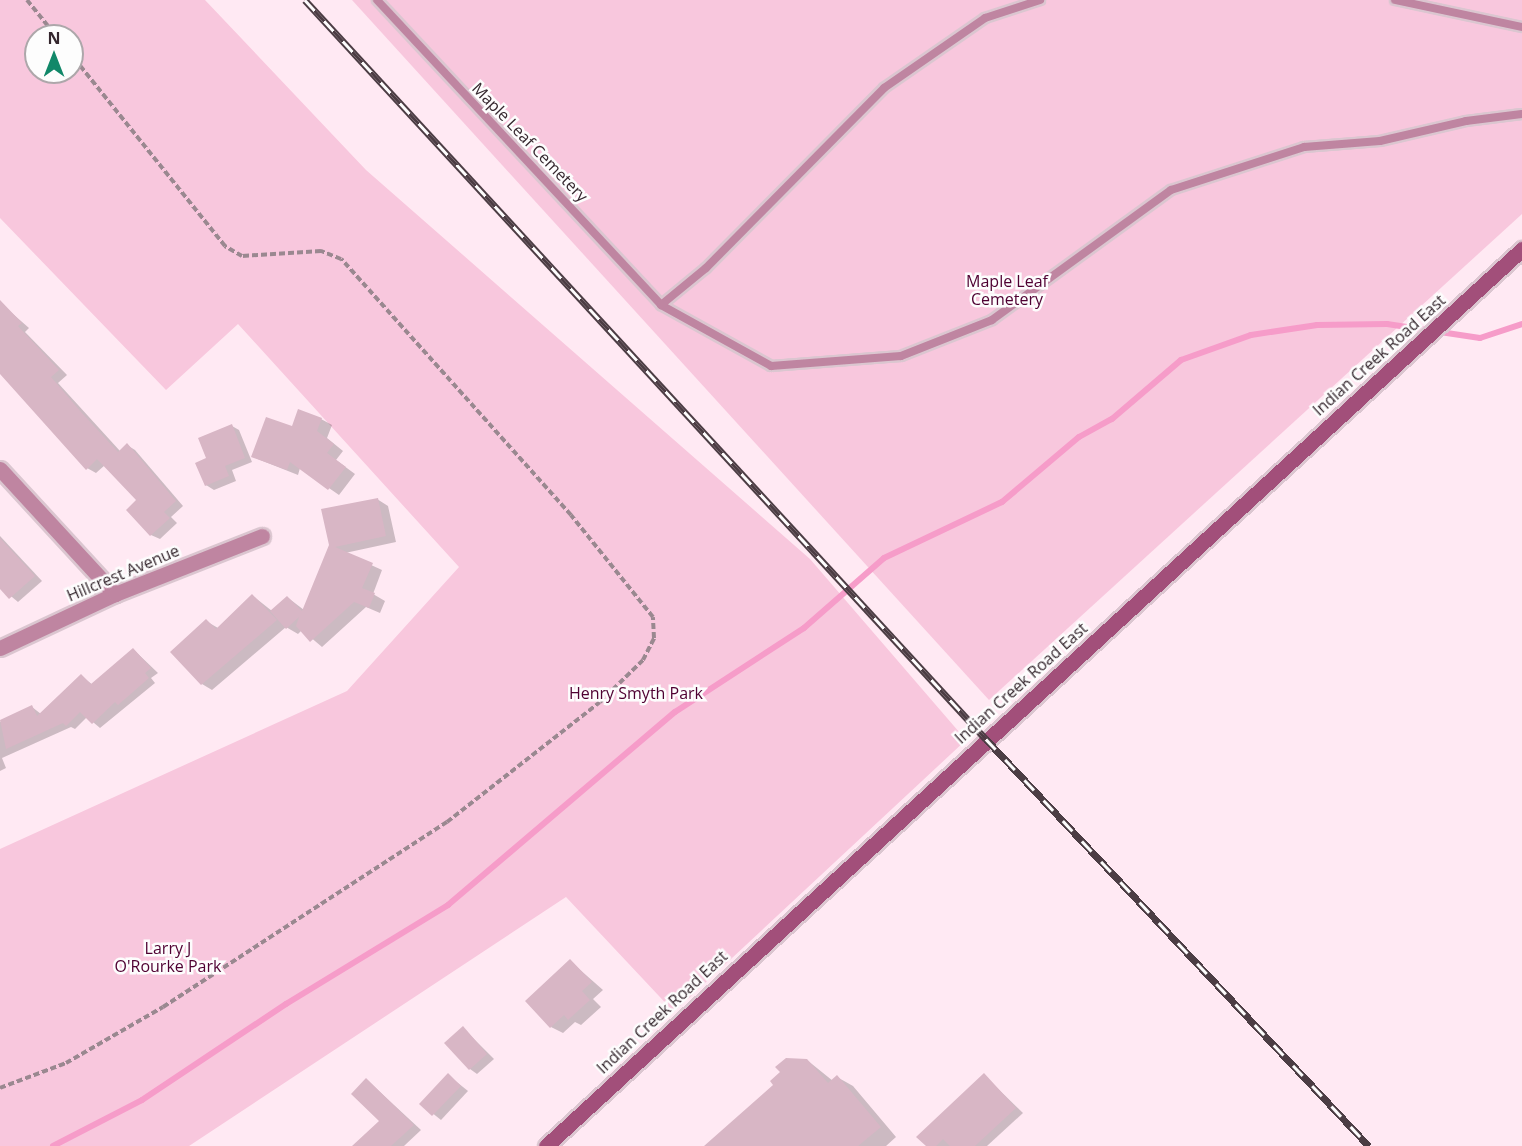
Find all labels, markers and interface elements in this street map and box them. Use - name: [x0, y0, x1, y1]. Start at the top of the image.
- north arrow: [24, 24, 84, 84]
- text: N: [47, 27, 61, 49]
- street label: Maple Leaf Cemetery: [468, 78, 592, 206]
- park label: Maple Leaf Cemetery: [966, 271, 1048, 309]
- street label: Indian Creek Road East: [1309, 290, 1449, 420]
- street label: Hillcrest Avenue: [64, 541, 182, 605]
- street label: Indian Creek Road East: [951, 618, 1091, 748]
- park label: Henry Smyth Park: [569, 683, 703, 703]
- park label: Larry J O'Rourke Park: [115, 938, 221, 976]
- street label: Indian Creek Road East: [593, 946, 731, 1078]

